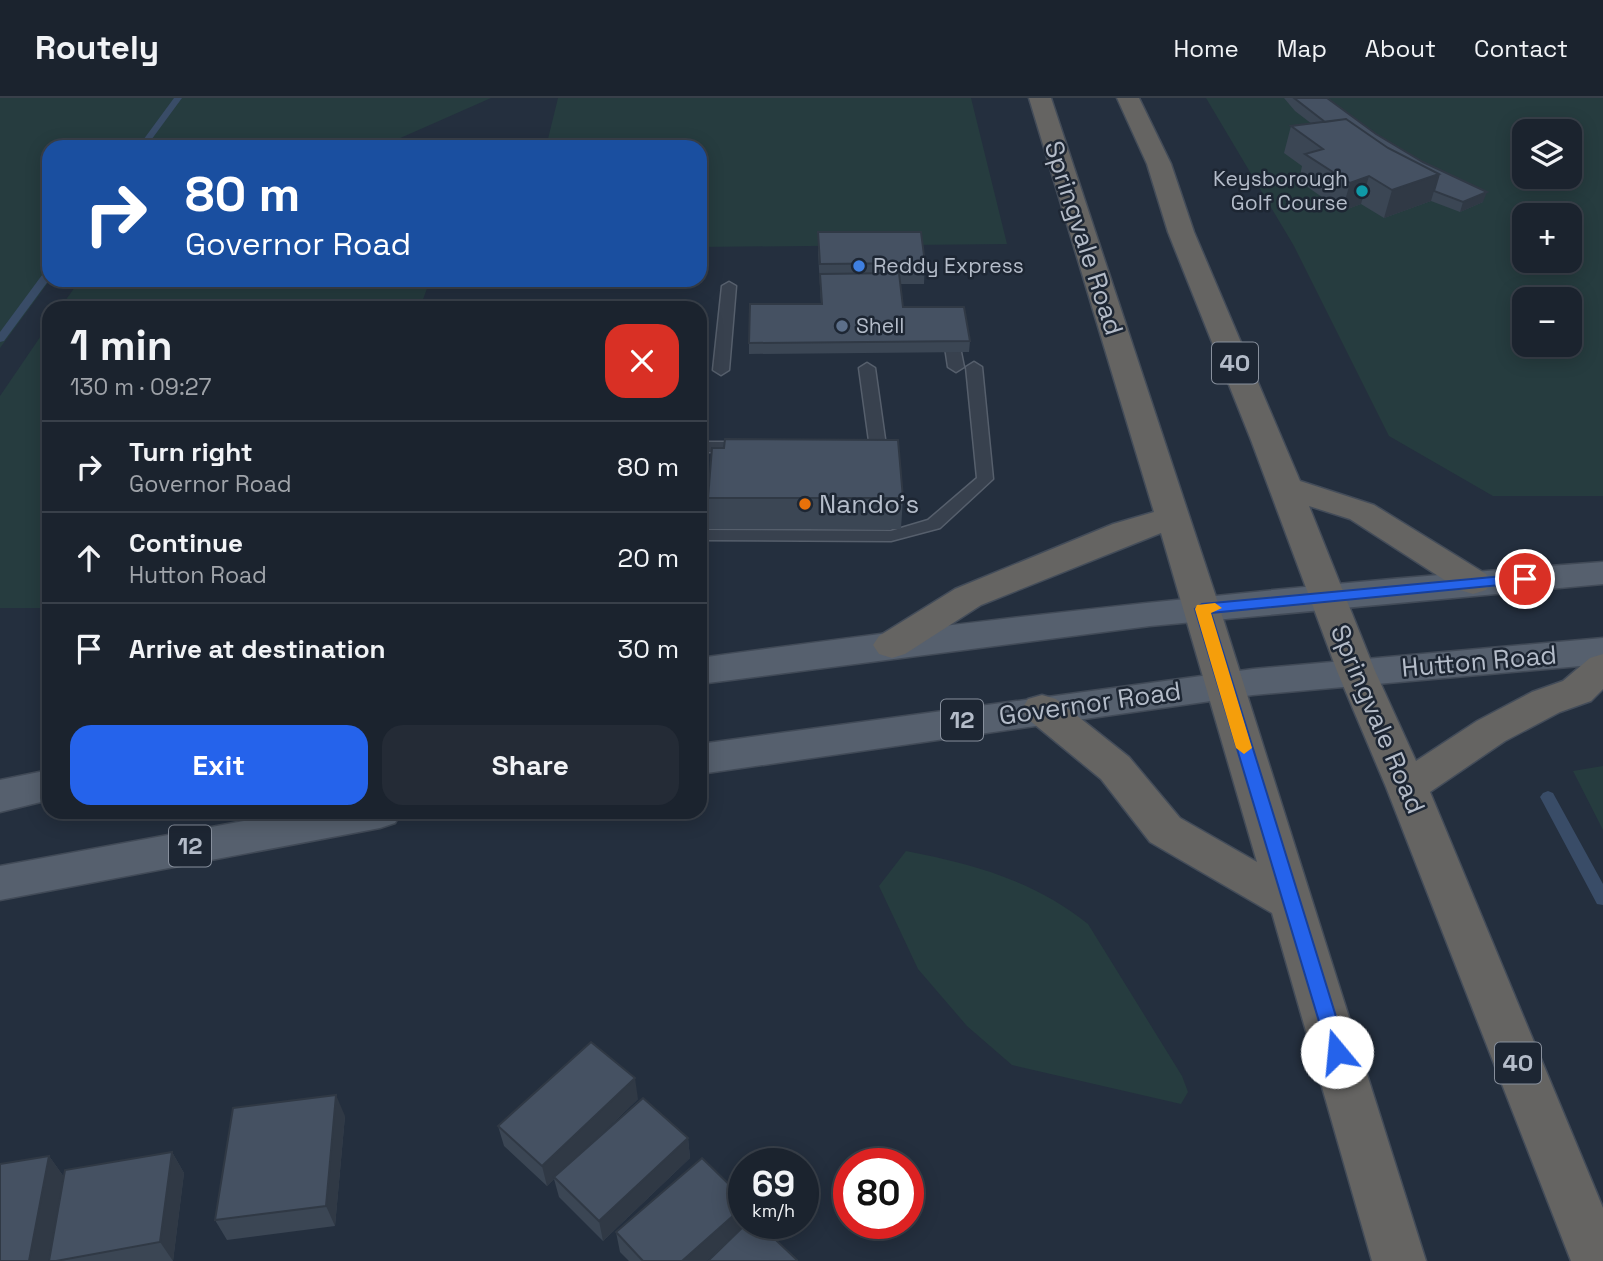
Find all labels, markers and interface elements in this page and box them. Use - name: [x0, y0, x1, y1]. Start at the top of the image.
- text: Routely: [35, 27, 159, 69]
- text: Home: [1173, 33, 1239, 64]
- text: Map: [1277, 33, 1327, 64]
- text: About: [1365, 33, 1436, 64]
- text: Contact: [1474, 33, 1568, 64]
- map controls: [1512, 119, 1582, 357]
- button: layers: [1512, 119, 1582, 189]
- street label: Springvale Road: [1037, 137, 1131, 339]
- text: 80 m: [185, 163, 300, 225]
- place label: Keysborough Golf Course: [1213, 165, 1348, 216]
- icon: right: [70, 168, 161, 259]
- marker: Keysborough Golf Course: [1354, 183, 1370, 199]
- button: +: [1512, 203, 1582, 273]
- text: Governor Road: [185, 224, 411, 264]
- place label: Reddy Express: [873, 252, 1024, 279]
- marker: Reddy Express: [851, 258, 867, 274]
- button: −: [1512, 287, 1582, 357]
- place label: Shell: [856, 312, 904, 339]
- marker: Shell: [834, 318, 850, 334]
- text: 1 min: [70, 319, 173, 372]
- button: close: [605, 324, 679, 398]
- road number: 40: [1212, 342, 1258, 384]
- text: 130 m · 09:27: [70, 372, 211, 402]
- text: Turn right: [129, 435, 253, 469]
- icon: right: [70, 448, 108, 486]
- text: 80 m: [617, 450, 679, 484]
- text: Governor Road: [129, 469, 292, 499]
- place label: Nando's: [819, 487, 919, 521]
- marker: Nando's: [797, 496, 813, 512]
- text: Continue: [129, 526, 243, 560]
- icon: ahead: [70, 539, 108, 577]
- text: 20 m: [618, 541, 679, 575]
- pin: [1495, 549, 1555, 609]
- text: Hutton Road: [129, 560, 267, 590]
- icon: arrive: [1506, 560, 1544, 598]
- street label: Springvale Road: [1323, 619, 1433, 819]
- icon: arrive: [70, 630, 108, 668]
- text: Arrive at destination: [129, 632, 386, 666]
- text: 30 m: [618, 632, 679, 666]
- street label: Hutton Road: [1400, 637, 1558, 685]
- street label: Governor Road: [997, 673, 1183, 733]
- road number: 12: [941, 700, 983, 740]
- button: Exit: [70, 725, 368, 805]
- button: Share: [382, 725, 679, 805]
- road number: 12: [169, 826, 211, 866]
- position arrow: [1300, 1015, 1374, 1089]
- road number: 40: [1495, 1043, 1541, 1084]
- speed limit sign: 80: [833, 1148, 924, 1239]
- text: 69: [752, 1162, 795, 1206]
- text: km/h: [752, 1199, 795, 1222]

